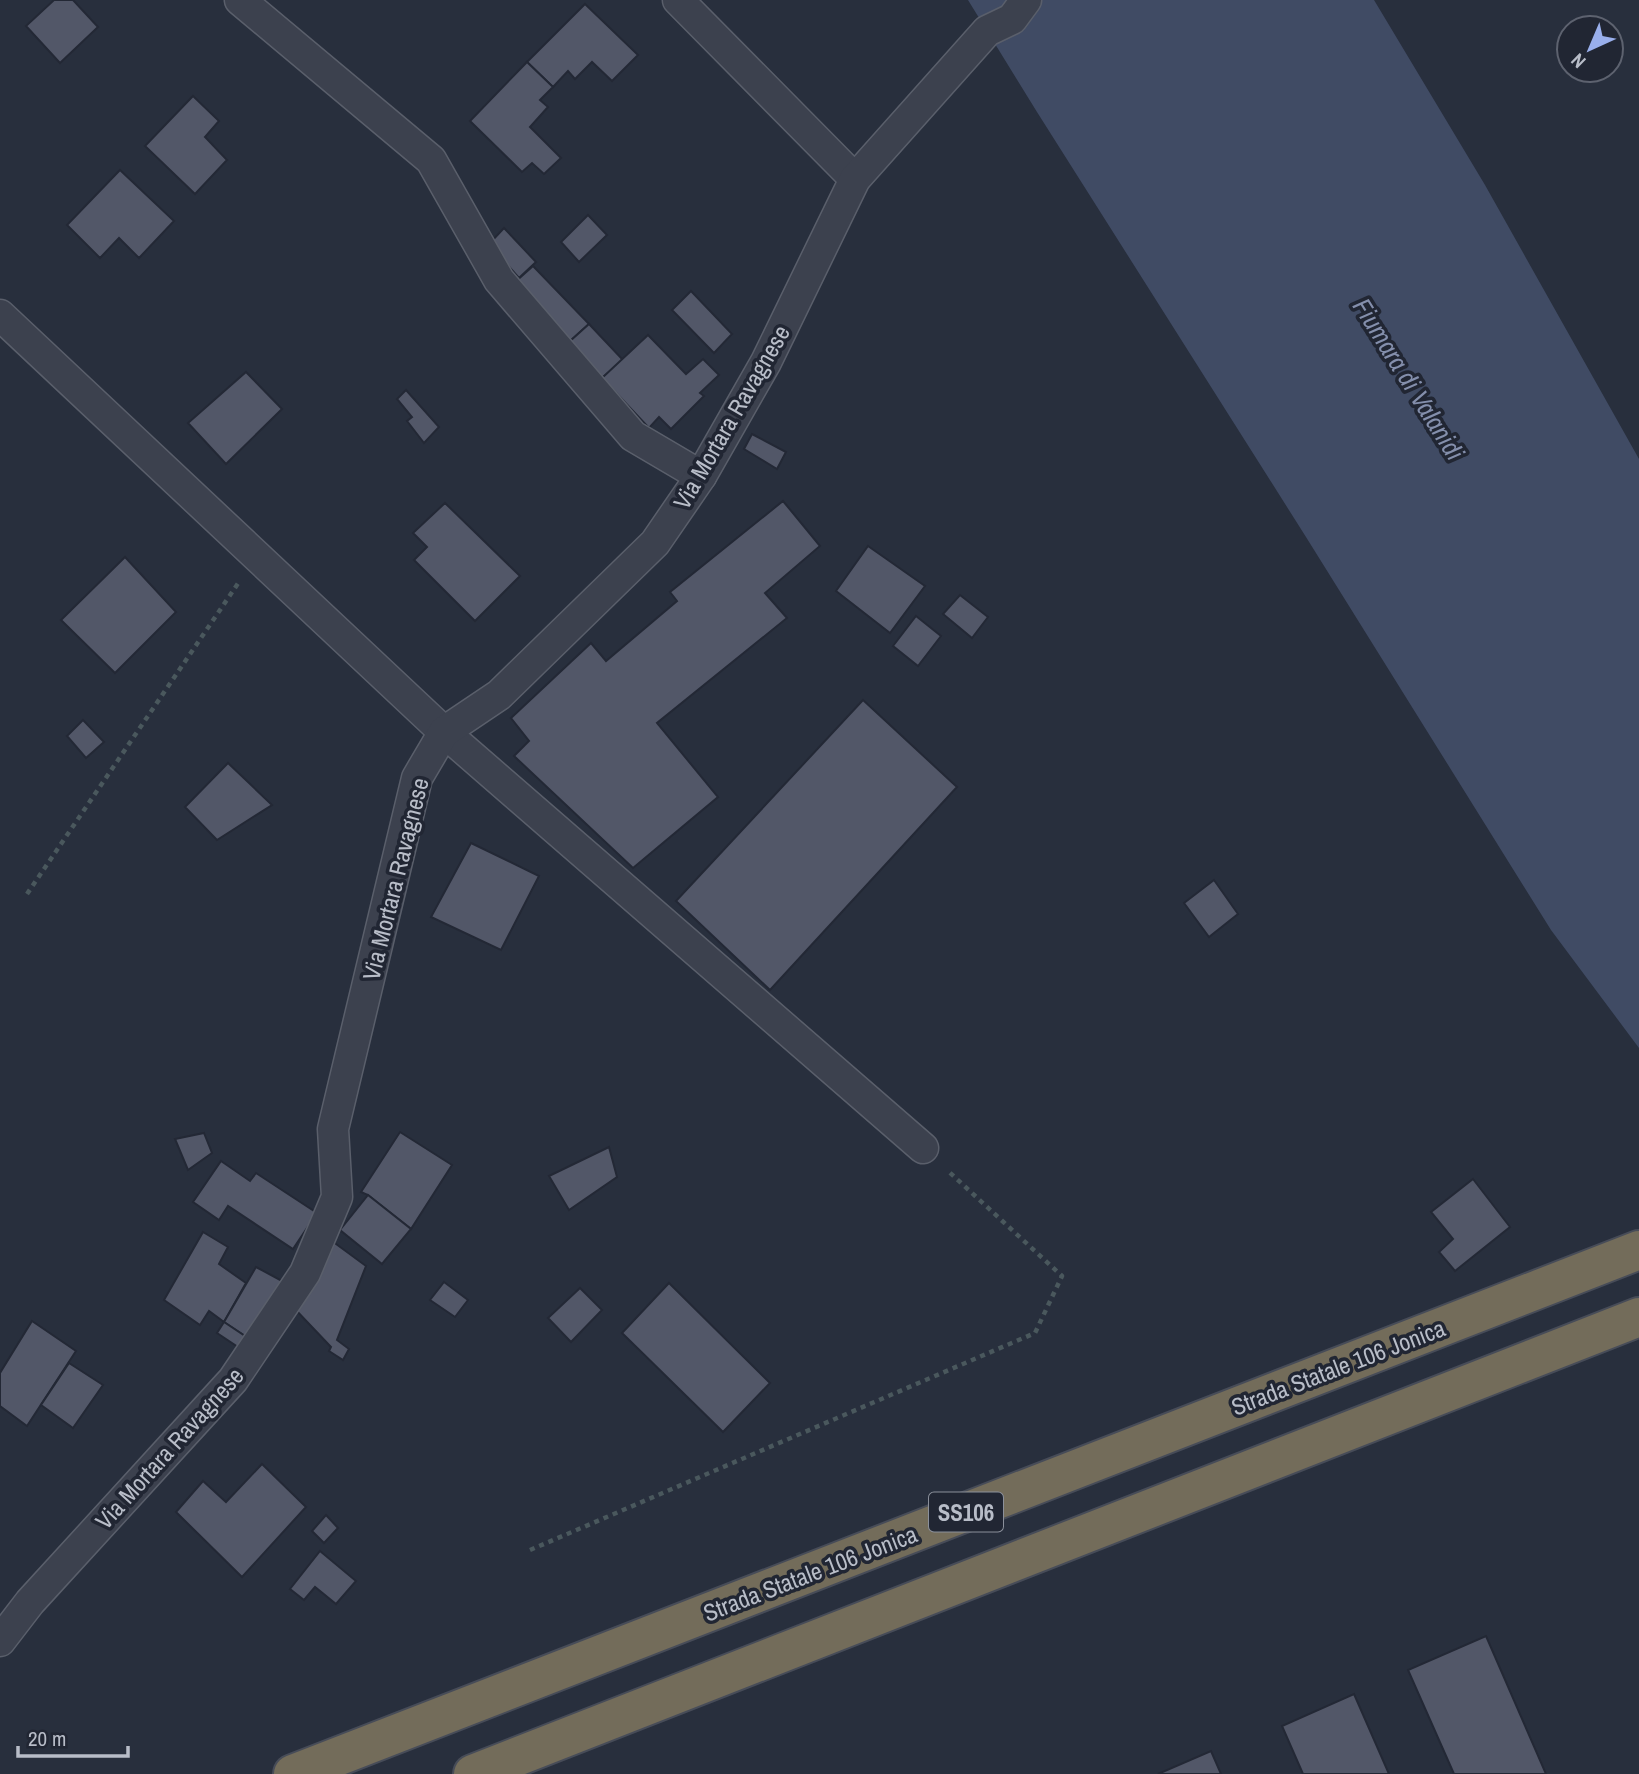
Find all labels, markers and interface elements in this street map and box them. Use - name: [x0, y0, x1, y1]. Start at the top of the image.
- north arrow: [1555, 14, 1625, 84]
- text: N: [1565, 48, 1591, 74]
- water label: Fiumara di Valanidi: [1345, 291, 1473, 467]
- street label: Via Mortara Ravagnese: [665, 319, 797, 515]
- street label: Via Mortara Ravagnese: [354, 774, 436, 984]
- street label: Strada Statale 106 Jonica: [1227, 1311, 1450, 1423]
- street label: Via Mortara Ravagnese: [88, 1360, 250, 1536]
- road number: SS106: [929, 1492, 1003, 1532]
- street label: Strada Statale 106 Jonica: [699, 1517, 922, 1629]
- scale bar: [18, 1714, 128, 1758]
- text: 20 m: [28, 1724, 66, 1753]

